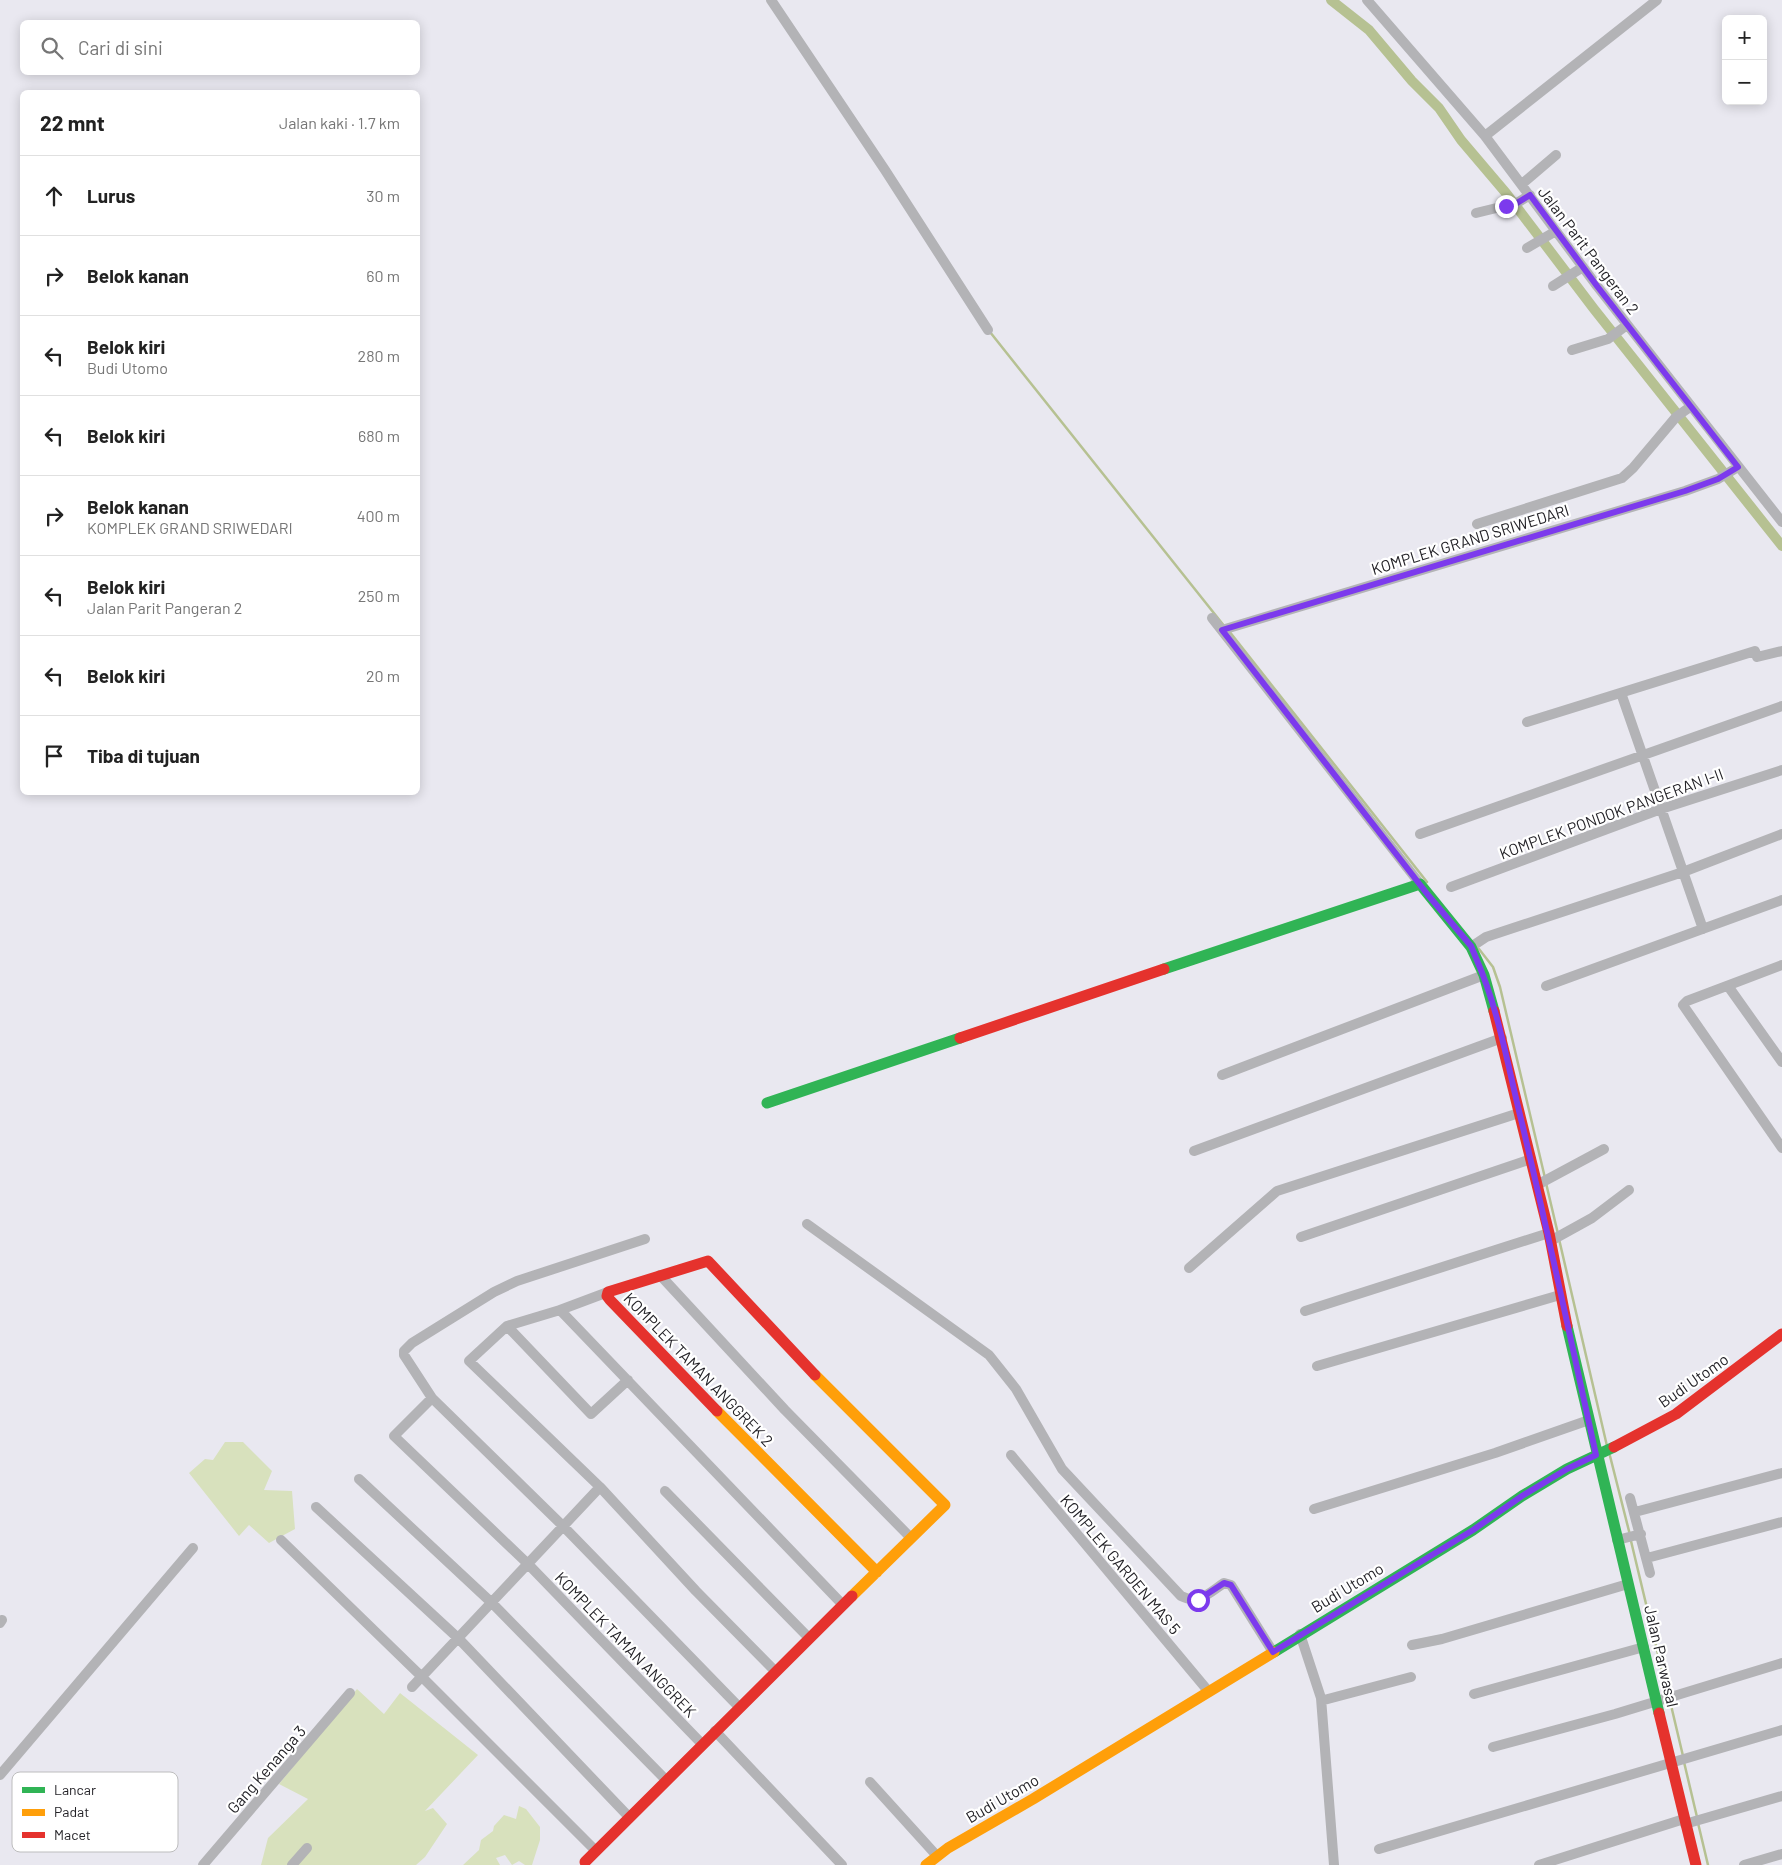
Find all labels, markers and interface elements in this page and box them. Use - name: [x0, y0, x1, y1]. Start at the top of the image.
- map controls: [1722, 15, 1767, 105]
- button: +: [1722, 15, 1767, 60]
- search box: [20, 20, 420, 75]
- icon: search: [38, 34, 66, 62]
- text: Cari di sini: [78, 36, 163, 59]
- button: −: [1722, 60, 1767, 105]
- text: 22 mnt: [40, 110, 105, 135]
- text: Jalan kaki · 1.7 km: [279, 113, 400, 132]
- icon: ahead: [40, 182, 68, 210]
- street label: Jalan Parit Pangeran 2: [1535, 182, 1643, 318]
- text: Lurus: [87, 184, 135, 207]
- text: 30 m: [366, 186, 400, 205]
- route end: [1495, 195, 1518, 218]
- icon: right: [40, 262, 68, 290]
- text: Belok kanan: [87, 264, 189, 287]
- text: 60 m: [366, 266, 400, 285]
- text: Belok kiri: [87, 335, 165, 358]
- icon: left: [40, 342, 68, 370]
- text: 280 m: [358, 346, 400, 365]
- text: Budi Utomo: [87, 358, 168, 377]
- icon: left: [40, 422, 68, 450]
- text: Belok kiri: [87, 424, 165, 447]
- text: 680 m: [358, 426, 400, 445]
- text: Belok kanan: [87, 495, 189, 518]
- street label: KOMPLEK GRAND SRIWEDARI: [1369, 500, 1571, 578]
- icon: right: [40, 502, 68, 530]
- text: 400 m: [357, 506, 400, 525]
- text: KOMPLEK GRAND SRIWEDARI: [87, 518, 293, 537]
- text: Belok kiri: [87, 575, 165, 598]
- icon: left: [40, 582, 68, 610]
- text: 250 m: [358, 586, 400, 605]
- text: Jalan Parit Pangeran 2: [87, 598, 242, 617]
- icon: left: [40, 662, 68, 690]
- text: Belok kiri: [87, 664, 165, 687]
- text: 20 m: [366, 666, 400, 685]
- icon: arrive: [40, 742, 68, 770]
- text: Tiba di tujuan: [87, 744, 200, 767]
- street label: KOMPLEK PONDOK PANGERAN I-II: [1496, 764, 1726, 862]
- street label: KOMPLEK TAMAN ANGGREK 2: [620, 1288, 778, 1450]
- street label: Budi Utomo: [1654, 1349, 1732, 1411]
- street label: KOMPLEK GARDEN MAS 5: [1057, 1490, 1185, 1638]
- street label: Budi Utomo: [1307, 1558, 1387, 1616]
- street label: KOMPLEK TAMAN ANGGREK: [552, 1567, 701, 1721]
- route start: [1187, 1589, 1210, 1612]
- street label: Jalan Parwasal: [1641, 1603, 1683, 1709]
- street label: Gang Kenanga 3: [223, 1721, 309, 1817]
- street label: Budi Utomo: [962, 1770, 1042, 1826]
- legend: [12, 1772, 178, 1852]
- text: Lancar: [54, 1781, 96, 1798]
- text: Padat: [54, 1803, 89, 1820]
- text: Macet: [54, 1826, 91, 1843]

